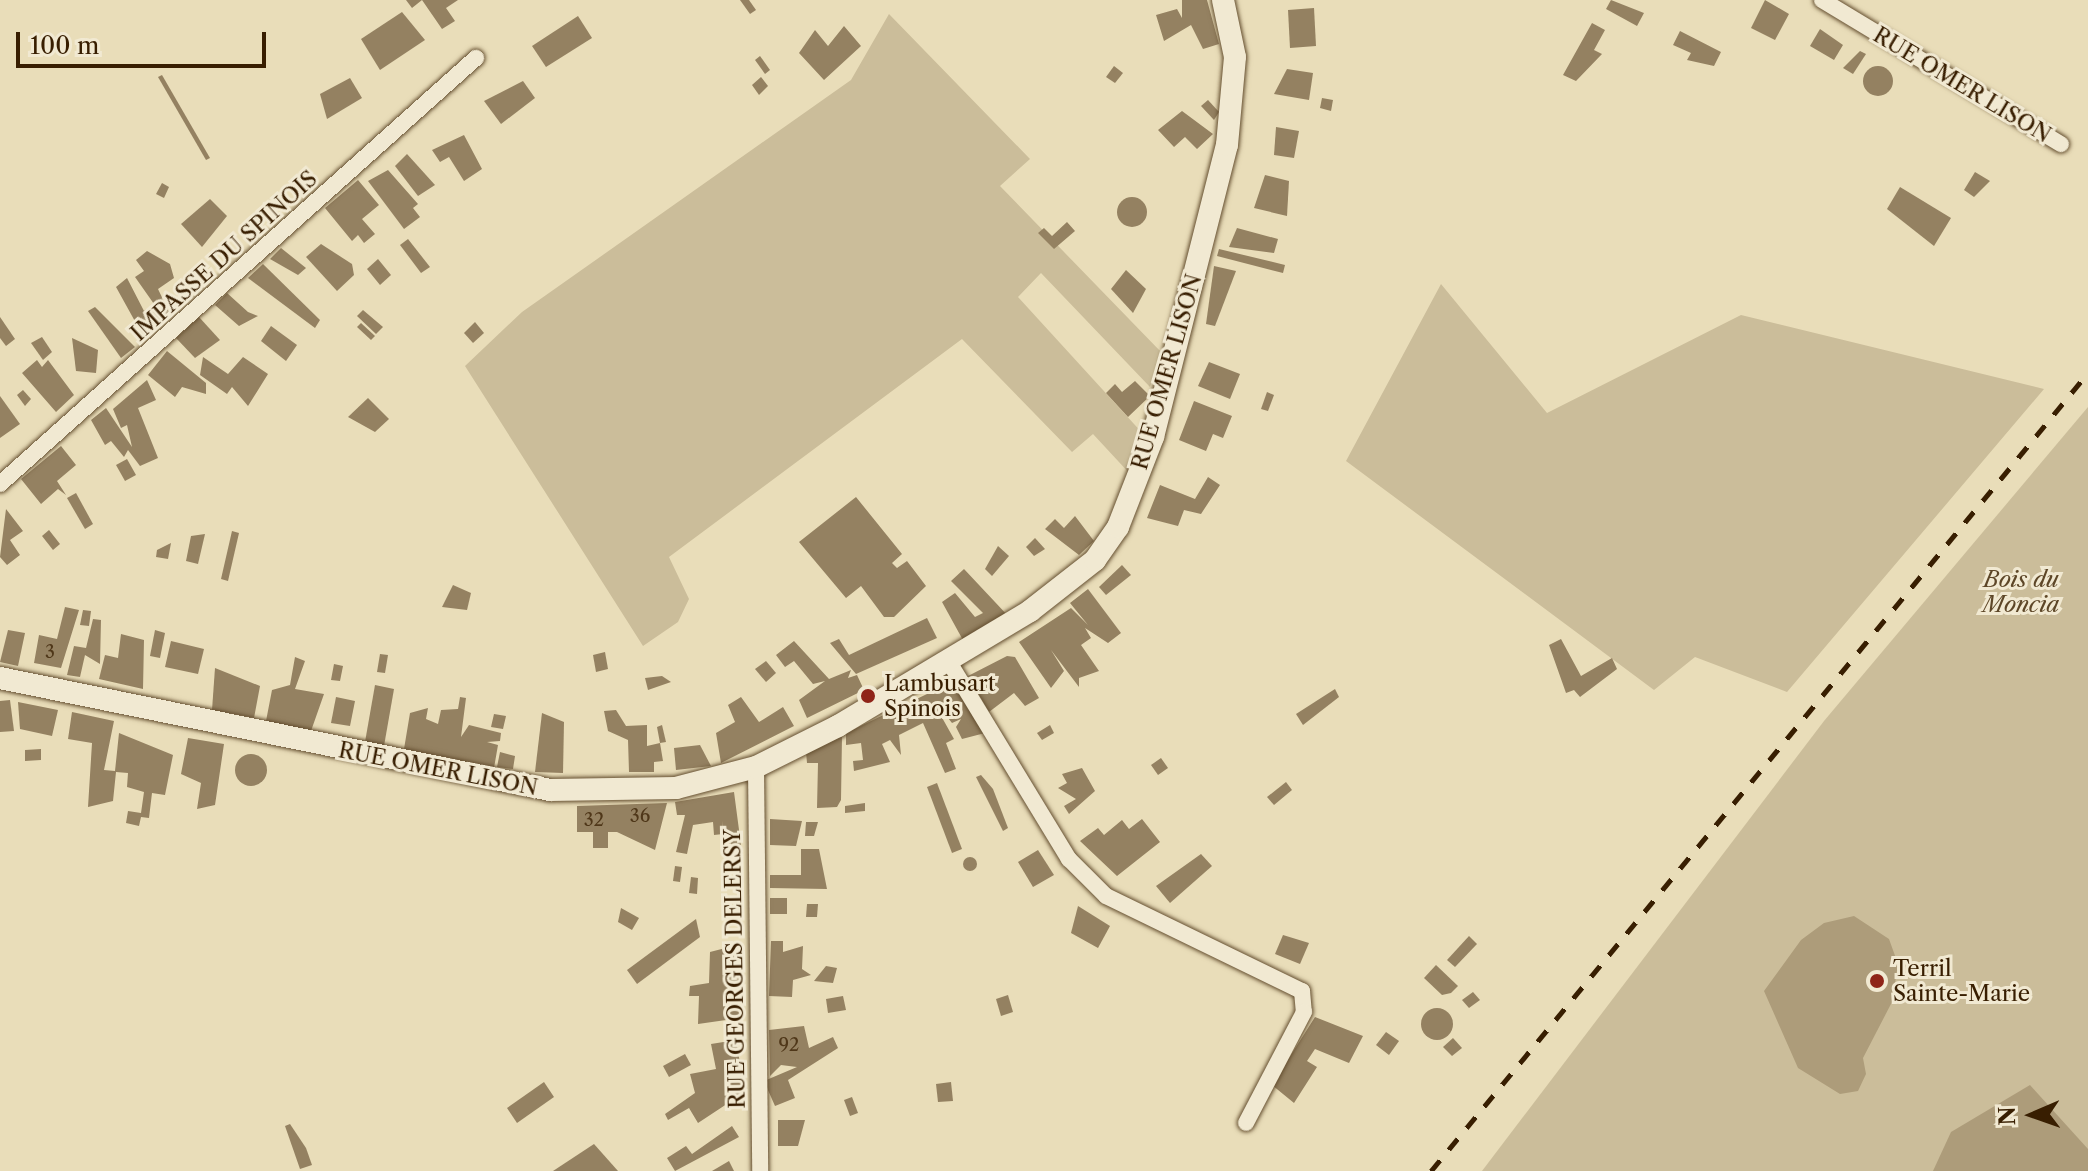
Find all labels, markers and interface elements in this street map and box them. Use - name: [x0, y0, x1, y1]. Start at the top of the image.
- scale bar: [20, 16, 270, 66]
- street label: RUE OMER LISON: [1868, 21, 2056, 149]
- text: 100 m: [30, 31, 99, 60]
- street label: IMPASSE DU SPINOIS: [125, 165, 323, 347]
- street label: RUE OMER LISON: [1126, 271, 1208, 473]
- park label: Bois du Moncia: [1983, 566, 2059, 618]
- house number: 3: [45, 641, 55, 663]
- place label: Lambusart Spinois: [884, 670, 996, 722]
- marker: Lambusart Spinois: [859, 687, 877, 705]
- street label: RUE OMER LISON: [336, 737, 540, 801]
- house number: 36: [630, 805, 650, 827]
- house number: 32: [584, 809, 604, 831]
- street label: RUE GEORGES DELERSY: [719, 829, 751, 1109]
- place label: Terril Sainte-Marie: [1893, 955, 2030, 1006]
- marker: Terril Sainte-Marie: [1868, 972, 1886, 990]
- house number: 92: [779, 1034, 799, 1056]
- north arrow: [1992, 1075, 2072, 1155]
- text: N: [1994, 1106, 2021, 1126]

